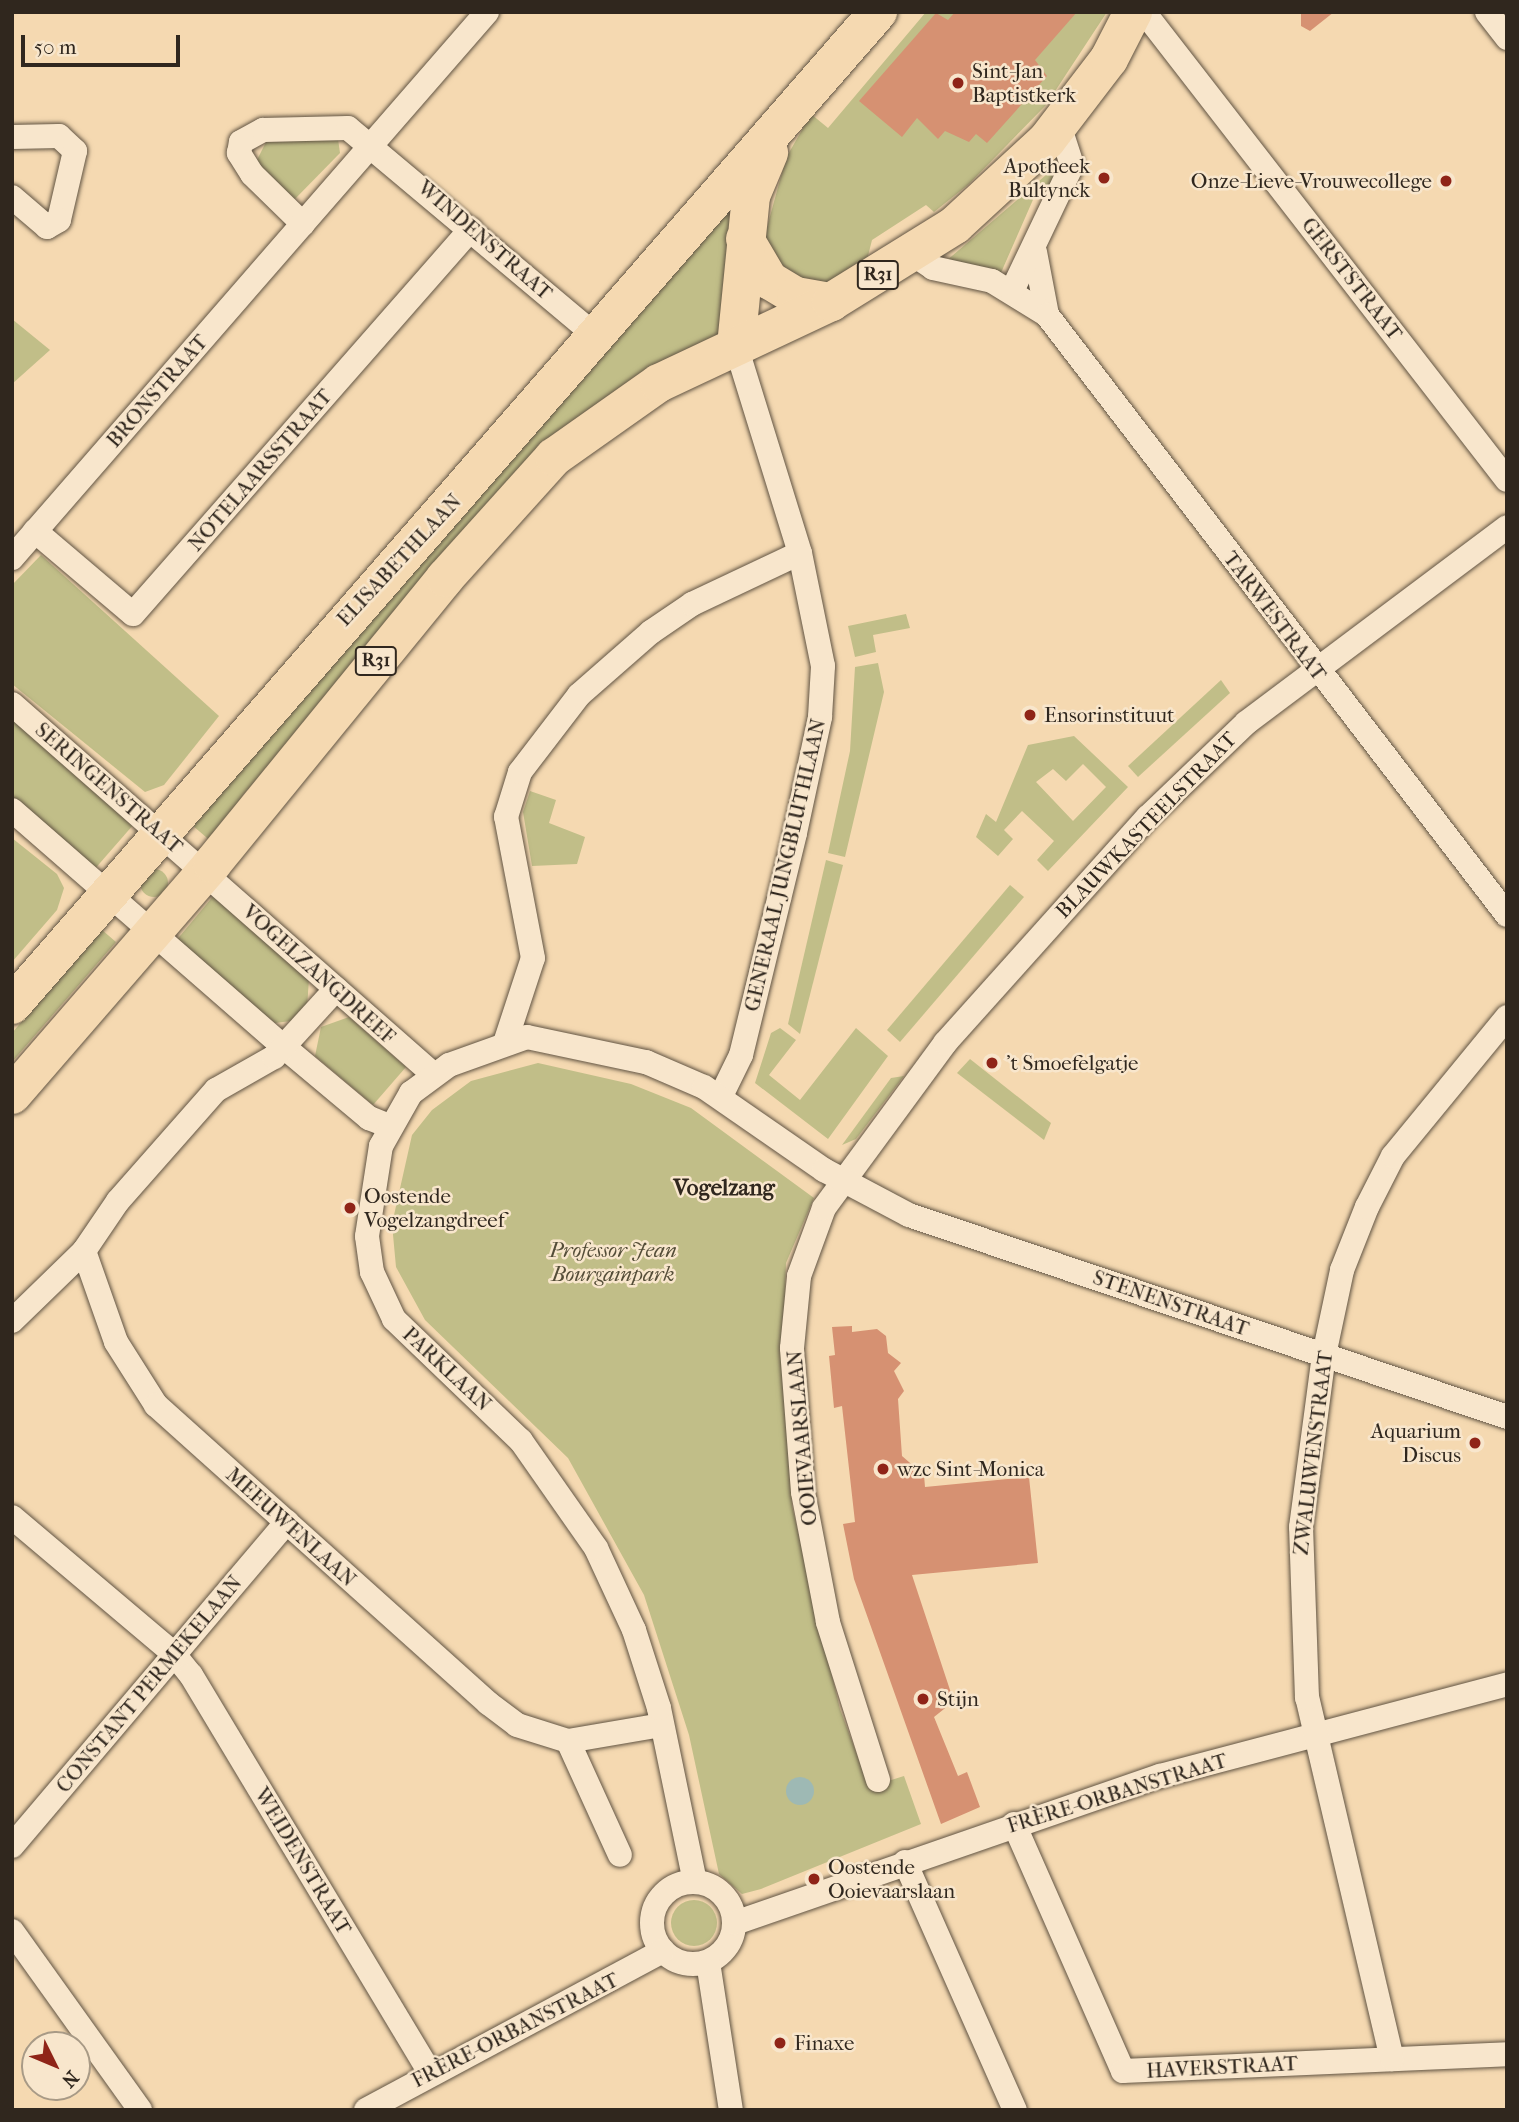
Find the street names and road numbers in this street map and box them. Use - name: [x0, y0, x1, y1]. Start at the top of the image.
- street label: WINDENSTRAAT: [413, 175, 557, 305]
- street label: GERSTSTRAAT: [1296, 213, 1408, 345]
- road number: R31: [855, 260, 901, 290]
- street label: BRONSTRAAT: [101, 329, 213, 453]
- street label: NOTELAARSSTRAAT: [183, 384, 337, 556]
- street label: ELISABETHLAAN: [331, 489, 467, 631]
- street label: TARWESTRAAT: [1218, 546, 1332, 686]
- road number: R31: [353, 646, 399, 676]
- street label: GENERAAL JUNGBLUTHLAAN: [739, 716, 831, 1014]
- street label: SERINGENSTRAAT: [30, 717, 188, 859]
- street label: BLAUWKASTEELSTRAAT: [1050, 726, 1242, 924]
- street label: VOGELZANGDREEF: [238, 899, 400, 1049]
- street label: STENENSTRAAT: [1090, 1264, 1252, 1342]
- street label: PARKLAAN: [397, 1322, 497, 1416]
- street label: OOIEVAARSLAAN: [782, 1349, 822, 1527]
- street label: ZWALUWENSTRAAT: [1288, 1349, 1338, 1557]
- street label: MEEUWENLAAN: [221, 1462, 361, 1592]
- street label: CONSTANT PERMEKELAAN: [51, 1570, 247, 1798]
- street label: FRÈRE-ORBANSTRAAT: [1004, 1748, 1230, 1838]
- street label: WEIDENSTRAAT: [249, 1783, 357, 1939]
- street label: FRÈRE-ORBANSTRAAT: [407, 1967, 623, 2093]
- street label: HAVERSTRAAT: [1146, 2050, 1298, 2084]

